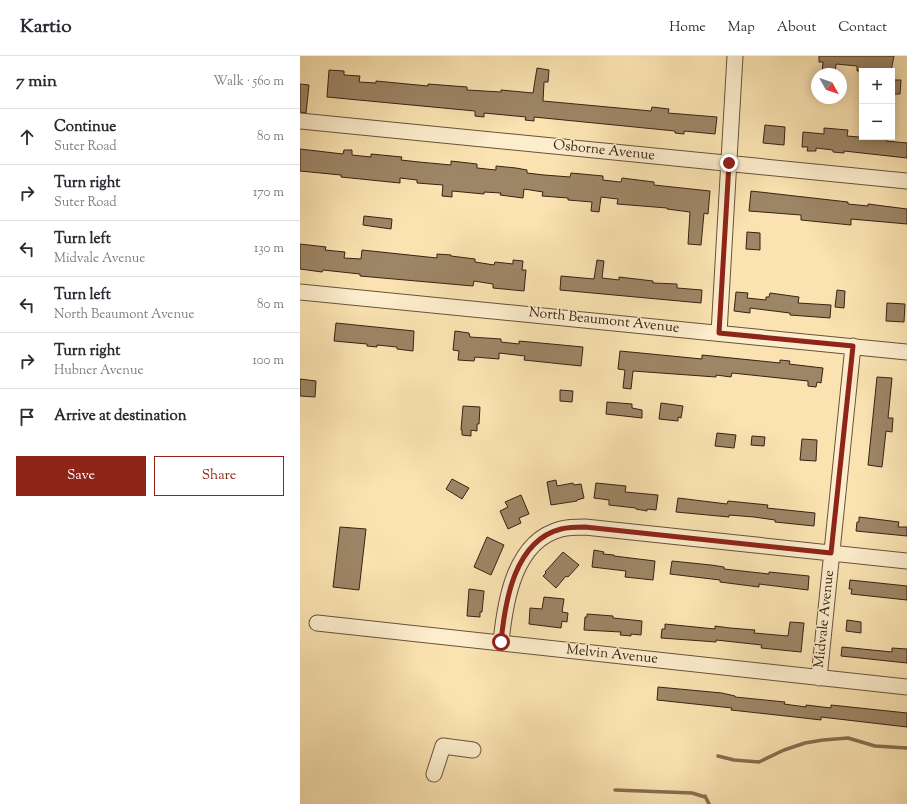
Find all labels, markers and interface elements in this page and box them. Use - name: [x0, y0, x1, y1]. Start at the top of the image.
- text: Kartio: [20, 14, 72, 41]
- text: Home: [669, 18, 706, 38]
- text: Map: [728, 18, 755, 38]
- text: About: [777, 18, 816, 38]
- text: Contact: [838, 18, 887, 38]
- north arrow: [811, 68, 847, 104]
- map controls: [859, 68, 895, 140]
- button: +: [859, 68, 895, 104]
- text: 7 min: [16, 70, 57, 94]
- text: Walk · 560 m: [213, 73, 284, 91]
- button: −: [859, 104, 895, 140]
- text: Continue: [54, 117, 116, 138]
- icon: ahead: [16, 126, 38, 148]
- text: 80 m: [257, 128, 284, 146]
- street label: Osborne Avenue: [552, 136, 656, 166]
- text: Suter Road: [54, 138, 117, 156]
- route end: [720, 154, 738, 172]
- text: Turn right: [54, 173, 120, 194]
- icon: right: [16, 182, 38, 204]
- text: 170 m: [253, 184, 284, 202]
- text: Suter Road: [54, 194, 117, 212]
- text: Turn left: [54, 229, 111, 250]
- icon: left: [16, 238, 38, 260]
- text: 130 m: [254, 240, 284, 258]
- text: Midvale Avenue: [54, 250, 145, 268]
- text: Turn left: [54, 285, 111, 306]
- icon: left: [16, 294, 38, 316]
- text: 80 m: [257, 296, 284, 314]
- street label: North Beaumont Avenue: [528, 303, 680, 339]
- text: North Beaumont Avenue: [54, 306, 195, 324]
- text: Turn right: [54, 341, 120, 362]
- icon: right: [16, 350, 38, 372]
- text: 100 m: [252, 352, 284, 370]
- text: Hubner Avenue: [54, 362, 143, 380]
- icon: arrive: [16, 406, 38, 428]
- text: Arrive at destination: [54, 406, 187, 427]
- button: Save: [16, 456, 146, 496]
- button: Share: [154, 456, 284, 496]
- street label: Midvale Avenue: [810, 569, 840, 669]
- route start: [492, 633, 510, 651]
- street label: Melvin Avenue: [565, 640, 659, 670]

